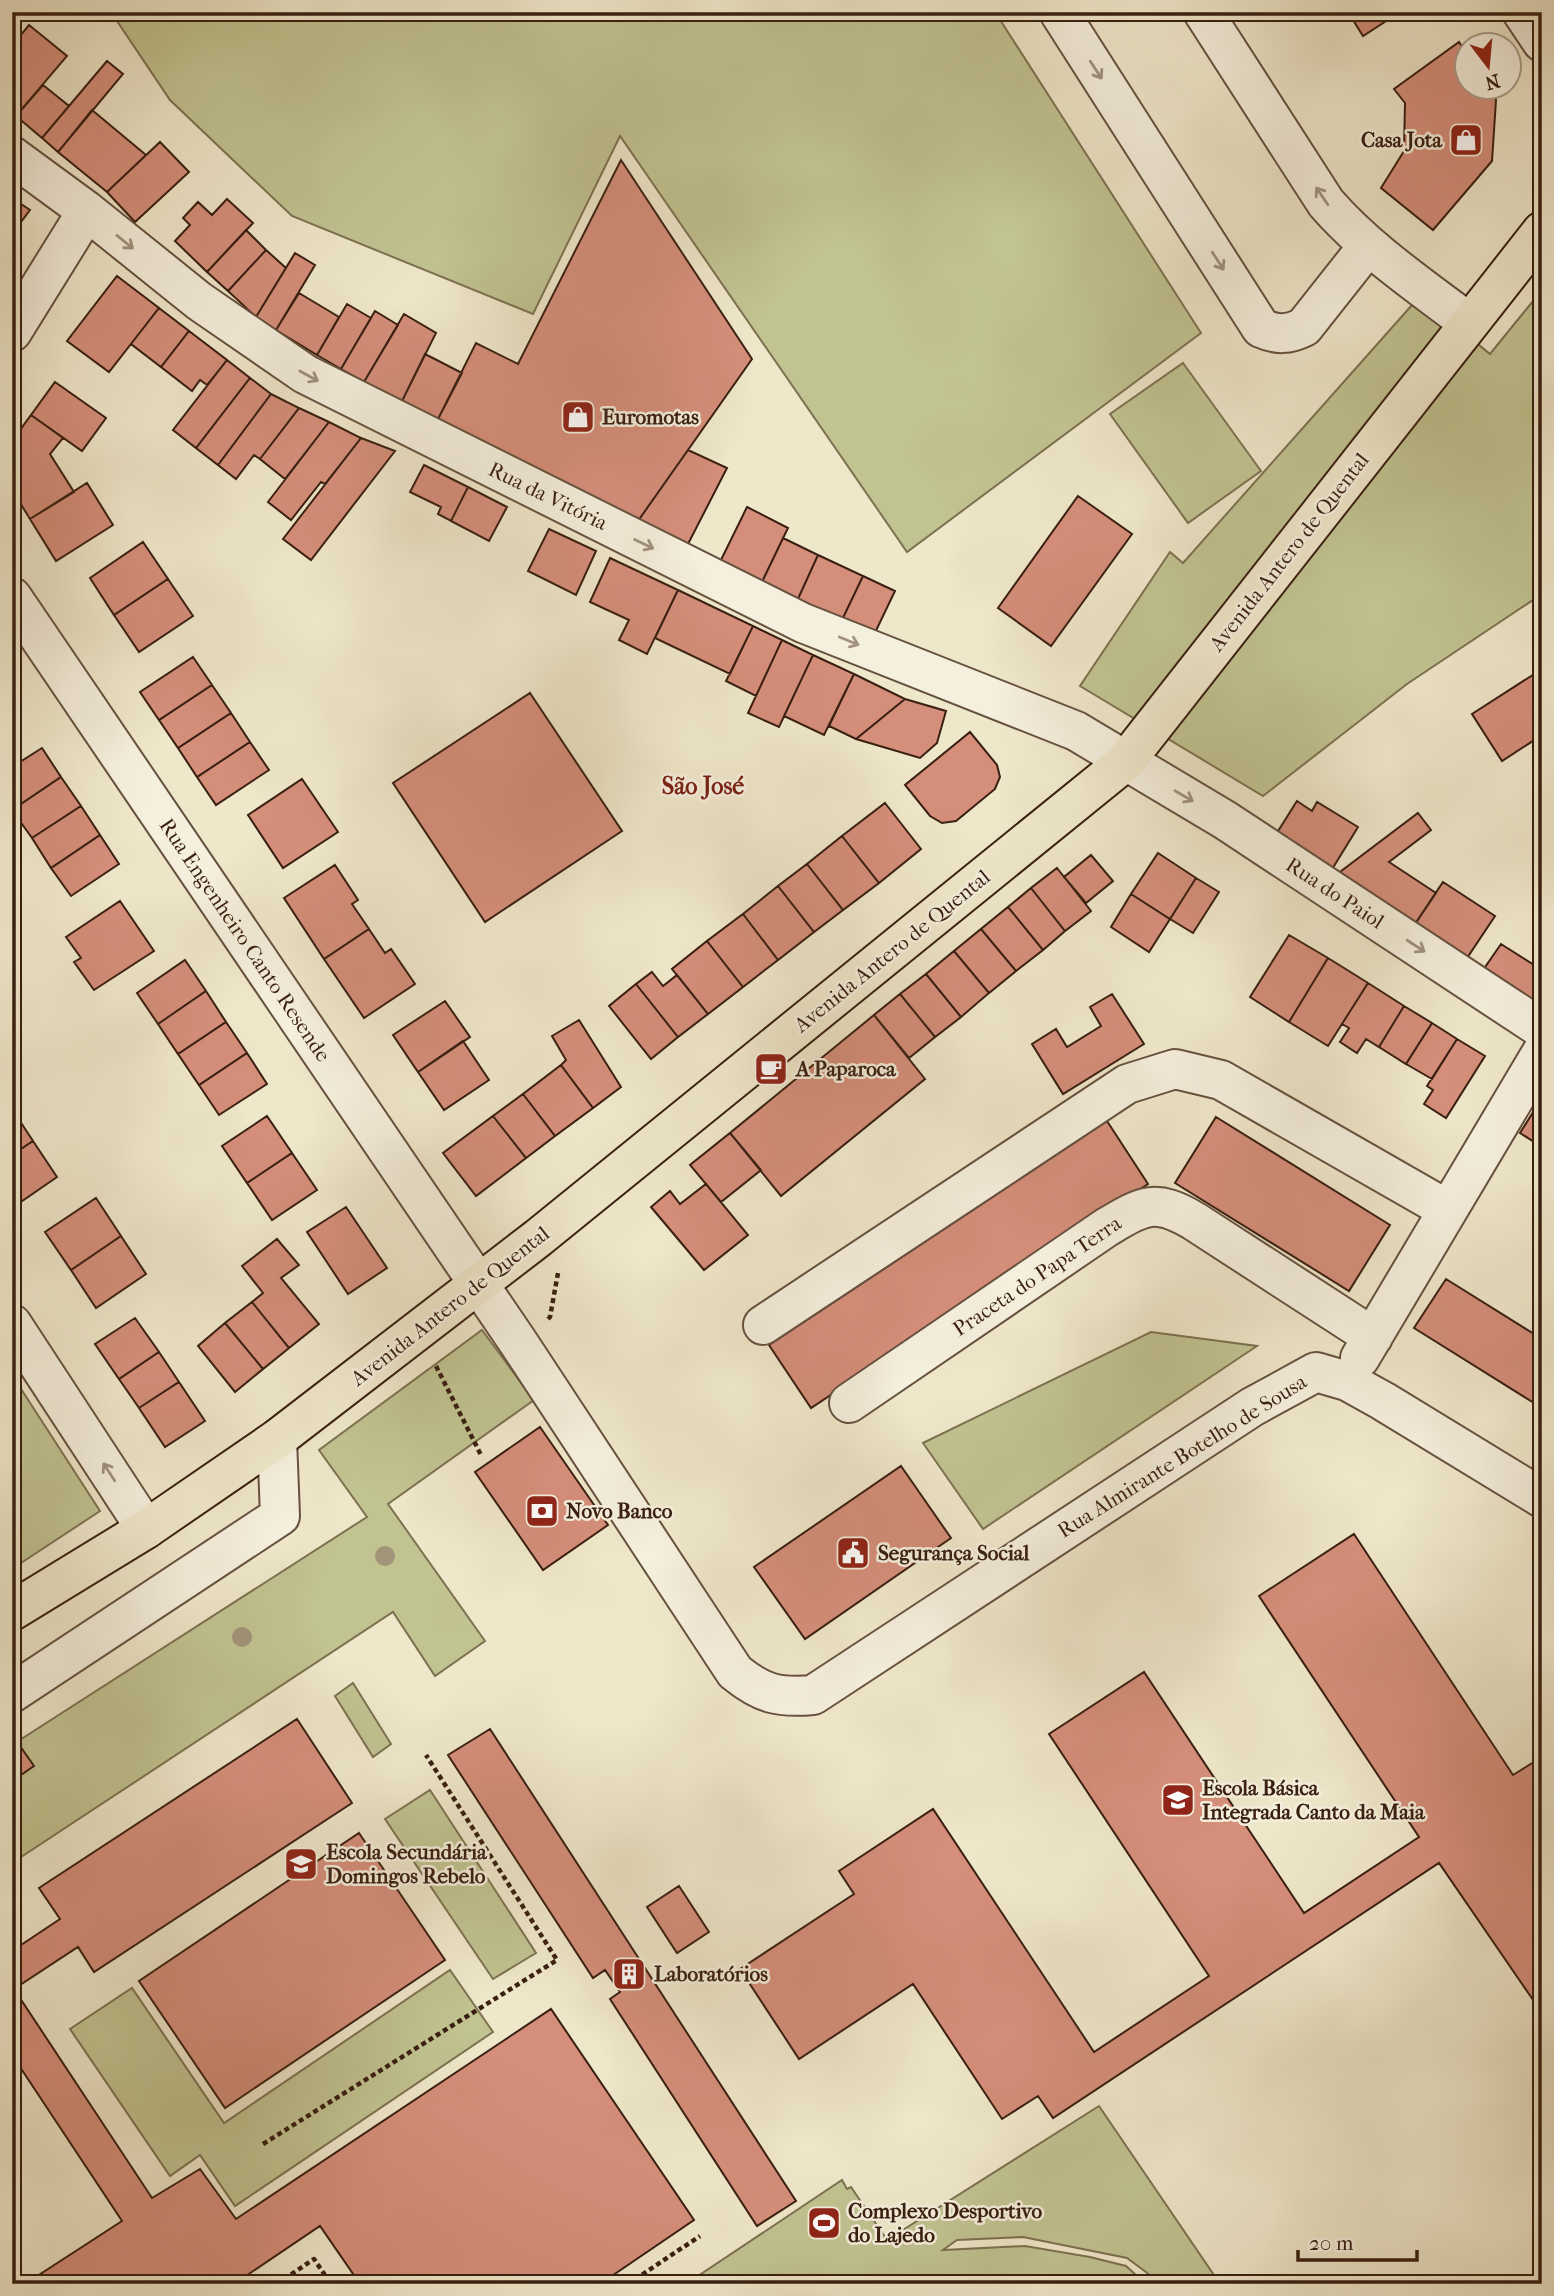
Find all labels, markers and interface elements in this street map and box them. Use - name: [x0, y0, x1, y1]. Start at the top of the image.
- north arrow: [1452, 32, 1522, 102]
- one-way arrow: [1089, 59, 1103, 79]
- text: N: [1482, 69, 1502, 94]
- shop icon: Casa Jota: [1447, 121, 1485, 159]
- place label: Casa Jota: [1361, 128, 1443, 152]
- one-way arrow: [1315, 187, 1329, 206]
- one-way arrow: [116, 234, 134, 250]
- one-way arrow: [1212, 251, 1226, 271]
- one-way arrow: [298, 370, 319, 383]
- shop icon: Euromotas: [559, 398, 597, 436]
- place label: Euromotas: [602, 405, 699, 429]
- street label: Avenida Antero de Quental: [1204, 448, 1374, 657]
- street label: Rua da Vitória: [485, 457, 612, 535]
- one-way arrow: [633, 537, 654, 551]
- one-way arrow: [838, 636, 859, 649]
- district label: São José: [662, 772, 744, 800]
- one-way arrow: [1173, 790, 1193, 804]
- street label: Rua Engenheiro Canto Resende: [155, 814, 335, 1066]
- street label: Rua do Paiol: [1281, 852, 1389, 934]
- street label: Avenida Antero de Quental: [789, 865, 995, 1038]
- one-way arrow: [1406, 939, 1425, 953]
- cafe icon: A Paparoca: [752, 1050, 790, 1088]
- place label: A Paparoca: [794, 1057, 897, 1081]
- street label: Praceta do Papa Terra: [948, 1211, 1126, 1341]
- street label: Avenida Antero de Quental: [345, 1221, 554, 1391]
- street label: Rua Almirante Botelho de Sousa: [1053, 1369, 1311, 1543]
- one-way arrow: [101, 1462, 115, 1482]
- bank icon: Novo Banco: [523, 1492, 561, 1530]
- place label: Novo Banco: [566, 1499, 673, 1523]
- public building icon: Segurança Social: [834, 1534, 872, 1572]
- place label: Segurança Social: [878, 1541, 1030, 1566]
- place label: Escola Básica Integrada Canto da Maia: [1202, 1776, 1426, 1824]
- school or university icon: Escola Básica Integrada Canto da Maia: [1159, 1781, 1197, 1819]
- place label: Escola Secundária Domingos Rebelo: [326, 1840, 488, 1888]
- school or university icon: Escola Secundária Domingos Rebelo: [282, 1845, 320, 1883]
- building icon: Laboratórios: [610, 1955, 648, 1993]
- place label: Laboratórios: [654, 1962, 768, 1986]
- place label: Complexo Desportivo do Lajedo: [848, 2199, 1042, 2247]
- sports icon: Complexo Desportivo do Lajedo: [805, 2204, 843, 2242]
- scale bar: [1298, 2219, 1418, 2263]
- text: 20 m: [1309, 2231, 1354, 2255]

